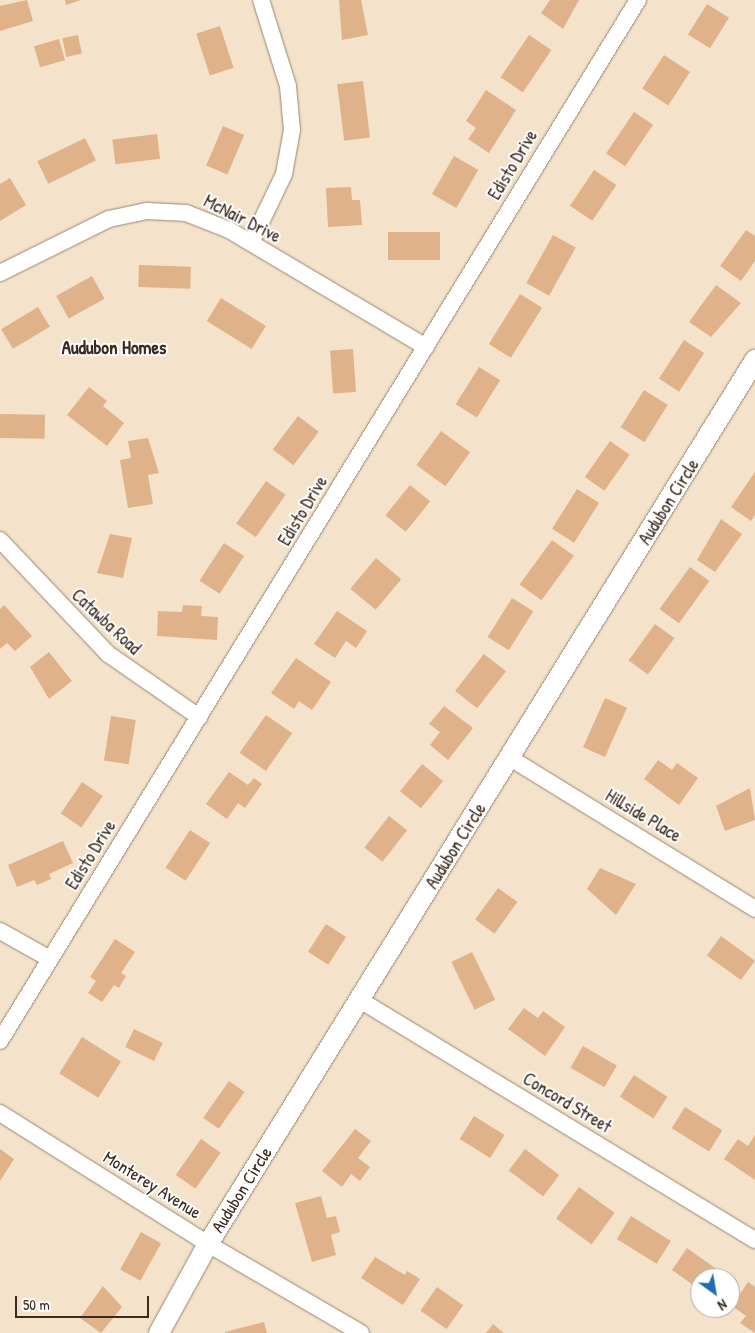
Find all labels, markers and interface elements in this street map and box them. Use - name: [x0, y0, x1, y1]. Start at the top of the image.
- street label: Edisto Drive: [484, 126, 542, 204]
- street label: McNair Drive: [200, 190, 284, 248]
- district label: Audubon Homes: [62, 337, 166, 359]
- street label: Audubon Circle: [634, 455, 704, 549]
- street label: Edisto Drive: [274, 472, 332, 550]
- street label: Catawba Road: [67, 585, 145, 659]
- street label: Hillside Place: [601, 785, 685, 847]
- street label: Audubon Circle: [421, 799, 491, 893]
- street label: Edisto Drive: [61, 816, 121, 894]
- street label: Concord Street: [519, 1068, 615, 1138]
- street label: Audubon Circle: [207, 1143, 277, 1237]
- street label: Monterey Avenue: [99, 1146, 205, 1224]
- north arrow: [690, 1268, 740, 1318]
- scale bar: [18, 1286, 151, 1318]
- text: 50 m: [23, 1294, 50, 1315]
- text: N: [714, 1295, 731, 1315]

